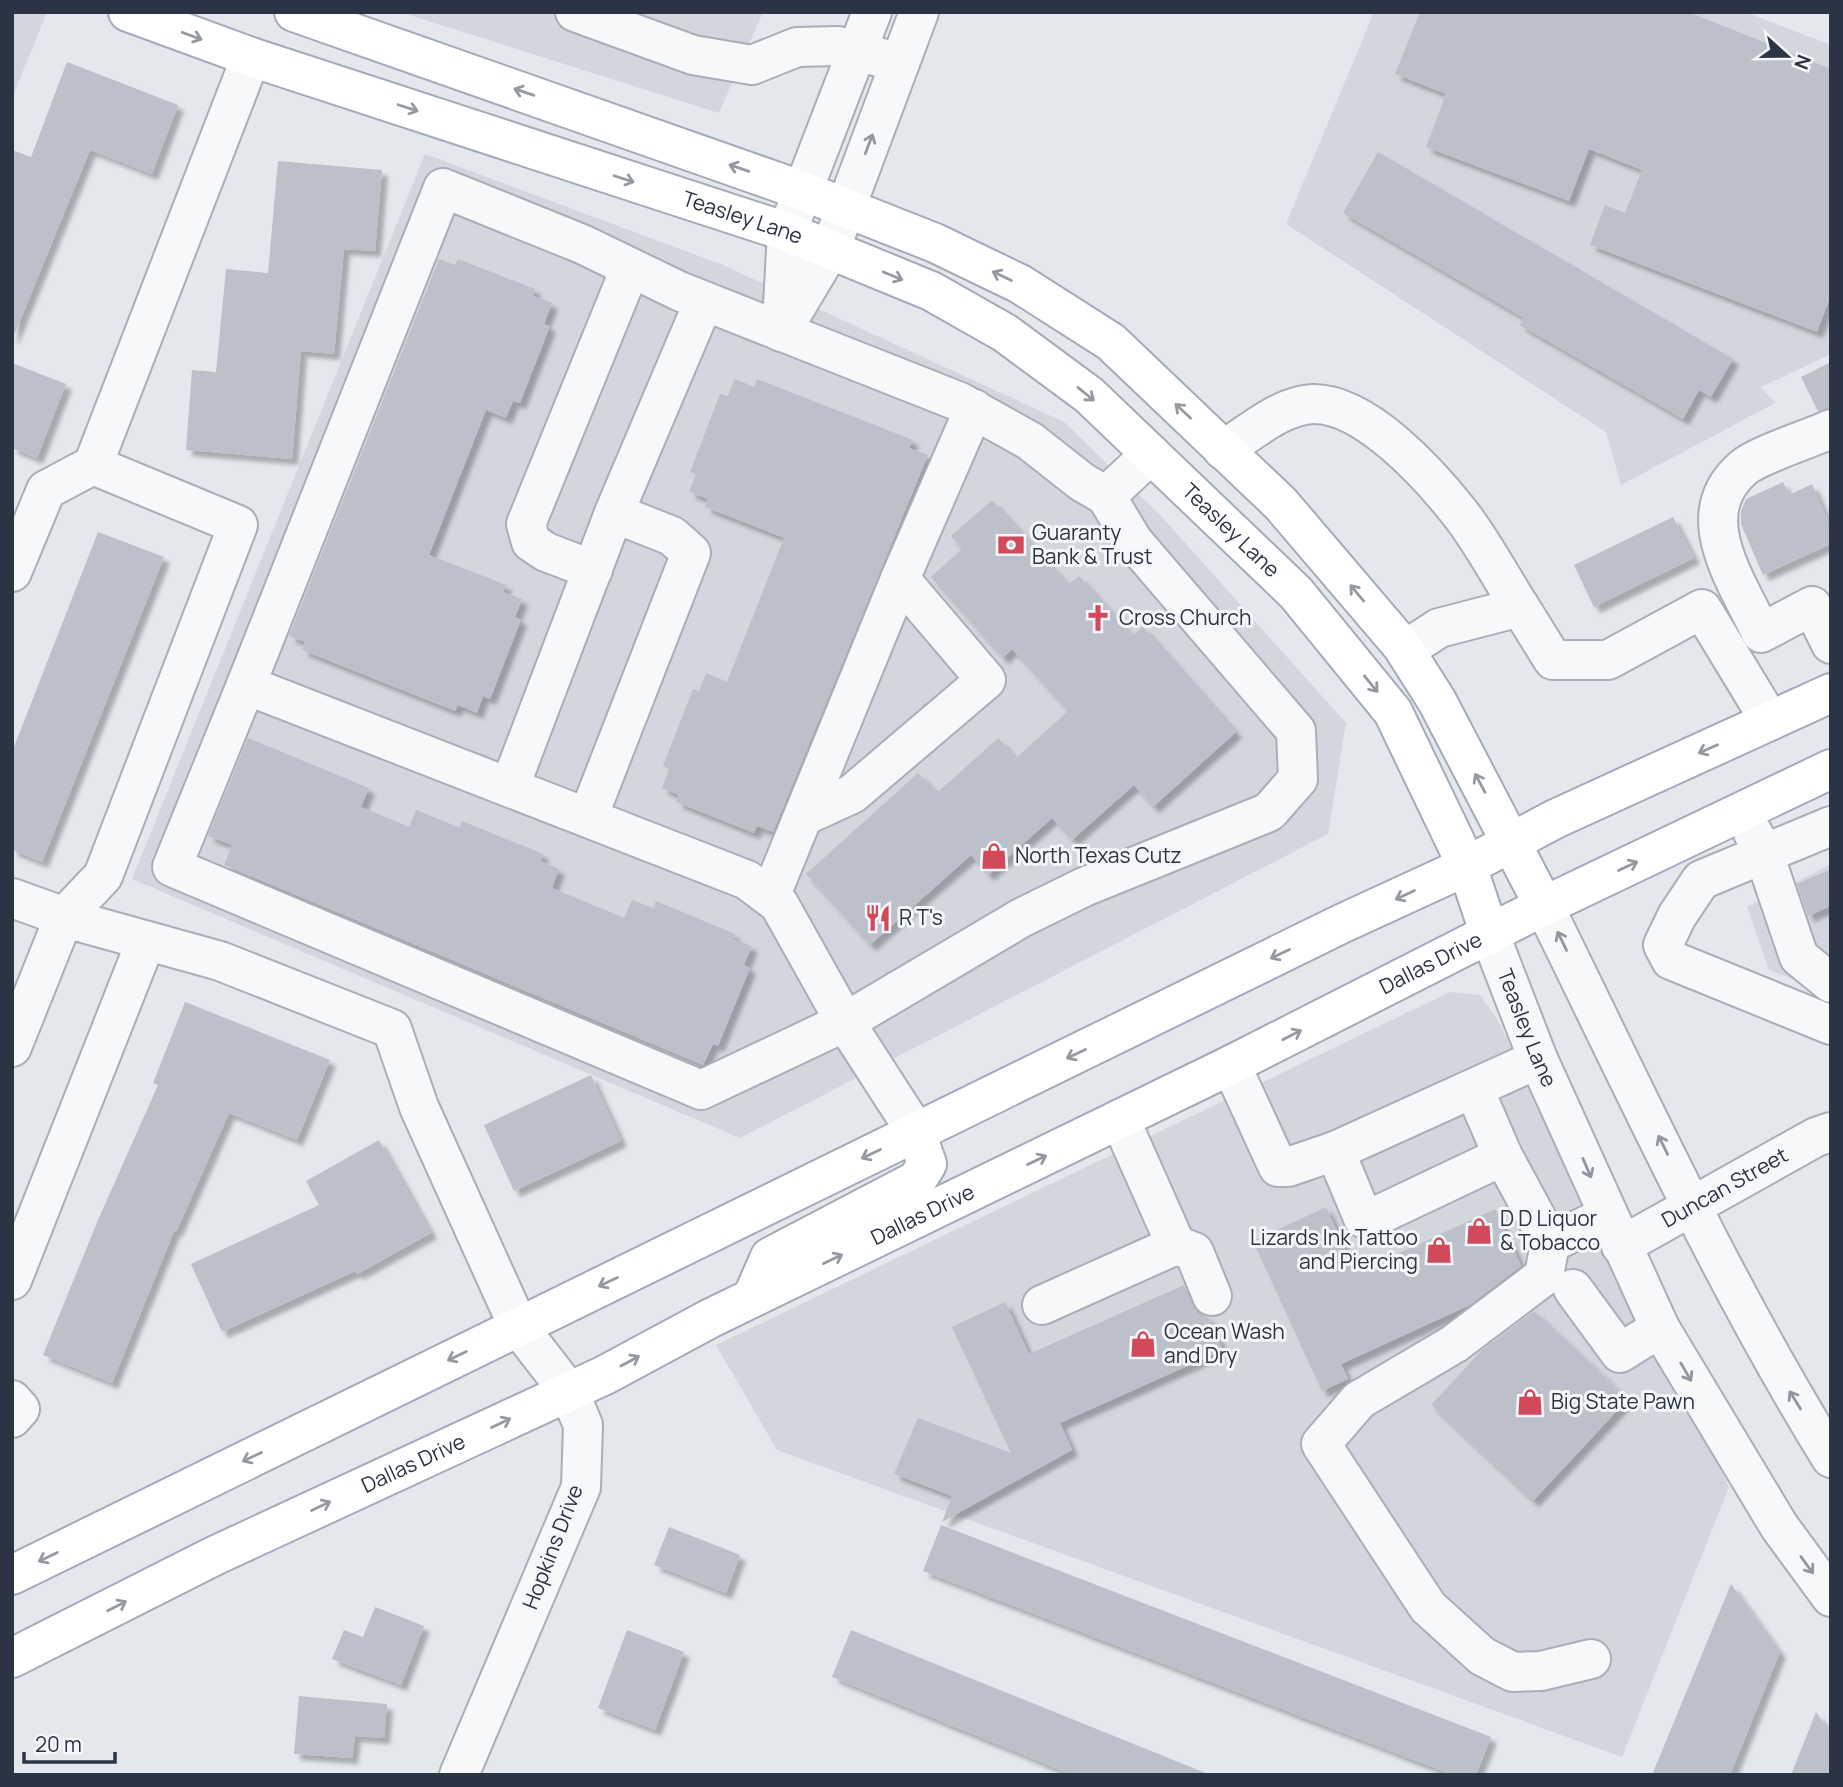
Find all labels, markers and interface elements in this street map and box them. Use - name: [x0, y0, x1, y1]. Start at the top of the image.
- north arrow: [1752, 21, 1822, 91]
- one-way arrow: [181, 30, 203, 43]
- text: N: [1788, 51, 1817, 73]
- one-way arrow: [514, 85, 535, 98]
- one-way arrow: [397, 102, 419, 115]
- one-way arrow: [864, 134, 877, 156]
- one-way arrow: [728, 161, 750, 173]
- one-way arrow: [613, 173, 635, 186]
- street label: Teasley Lane: [679, 184, 807, 250]
- one-way arrow: [992, 268, 1013, 282]
- one-way arrow: [882, 270, 903, 283]
- one-way arrow: [1077, 386, 1095, 402]
- one-way arrow: [1174, 403, 1192, 419]
- street label: Teasley Lane: [1177, 476, 1286, 583]
- place label: Guaranty Bank & Trust: [1032, 518, 1152, 570]
- bank icon: Guaranty Bank & Trust: [996, 530, 1026, 560]
- one-way arrow: [1349, 584, 1365, 602]
- church icon: Cross Church: [1083, 603, 1113, 633]
- place label: Cross Church: [1119, 603, 1251, 631]
- one-way arrow: [1363, 674, 1378, 692]
- one-way arrow: [1698, 743, 1719, 757]
- one-way arrow: [1473, 773, 1486, 794]
- shop icon: North Texas Cutz: [979, 841, 1009, 871]
- place label: North Texas Cutz: [1015, 841, 1182, 869]
- one-way arrow: [1617, 859, 1638, 872]
- one-way arrow: [1395, 889, 1416, 902]
- restaurant icon: R T's: [863, 903, 893, 933]
- place label: R T's: [899, 903, 943, 931]
- street label: Dallas Drive: [1374, 925, 1487, 1000]
- one-way arrow: [1554, 931, 1568, 952]
- one-way arrow: [1270, 948, 1291, 962]
- street label: Teasley Lane: [1491, 965, 1564, 1091]
- one-way arrow: [1281, 1027, 1302, 1041]
- one-way arrow: [1066, 1047, 1087, 1061]
- one-way arrow: [1655, 1135, 1669, 1156]
- street label: Duncan Street: [1656, 1141, 1793, 1234]
- one-way arrow: [861, 1147, 882, 1161]
- one-way arrow: [1026, 1153, 1047, 1166]
- one-way arrow: [1581, 1157, 1594, 1178]
- street label: Dallas Drive: [866, 1177, 979, 1251]
- place label: D D Liquor & Tobacco: [1500, 1204, 1600, 1256]
- shop icon: D D Liquor & Tobacco: [1464, 1216, 1494, 1246]
- place label: Lizards Ink Tattoo and Piercing: [1250, 1223, 1418, 1275]
- shop icon: Lizards Ink Tattoo and Piercing: [1424, 1235, 1454, 1265]
- one-way arrow: [822, 1252, 843, 1265]
- one-way arrow: [598, 1276, 619, 1290]
- place label: Ocean Wash and Dry: [1164, 1317, 1285, 1369]
- shop icon: Ocean Wash and Dry: [1128, 1329, 1158, 1359]
- one-way arrow: [447, 1350, 468, 1364]
- one-way arrow: [619, 1354, 639, 1368]
- one-way arrow: [1679, 1362, 1693, 1382]
- shop icon: Big State Pawn: [1515, 1387, 1545, 1417]
- place label: Big State Pawn: [1551, 1387, 1695, 1415]
- one-way arrow: [1788, 1390, 1802, 1410]
- one-way arrow: [490, 1416, 511, 1429]
- street label: Dallas Drive: [356, 1427, 469, 1499]
- one-way arrow: [242, 1450, 263, 1464]
- street label: Hopkins Drive: [515, 1480, 589, 1613]
- one-way arrow: [310, 1499, 332, 1512]
- one-way arrow: [38, 1551, 59, 1564]
- one-way arrow: [1800, 1555, 1814, 1574]
- one-way arrow: [106, 1598, 127, 1612]
- scale bar: [24, 1720, 116, 1764]
- text: 20 m: [35, 1730, 82, 1758]

